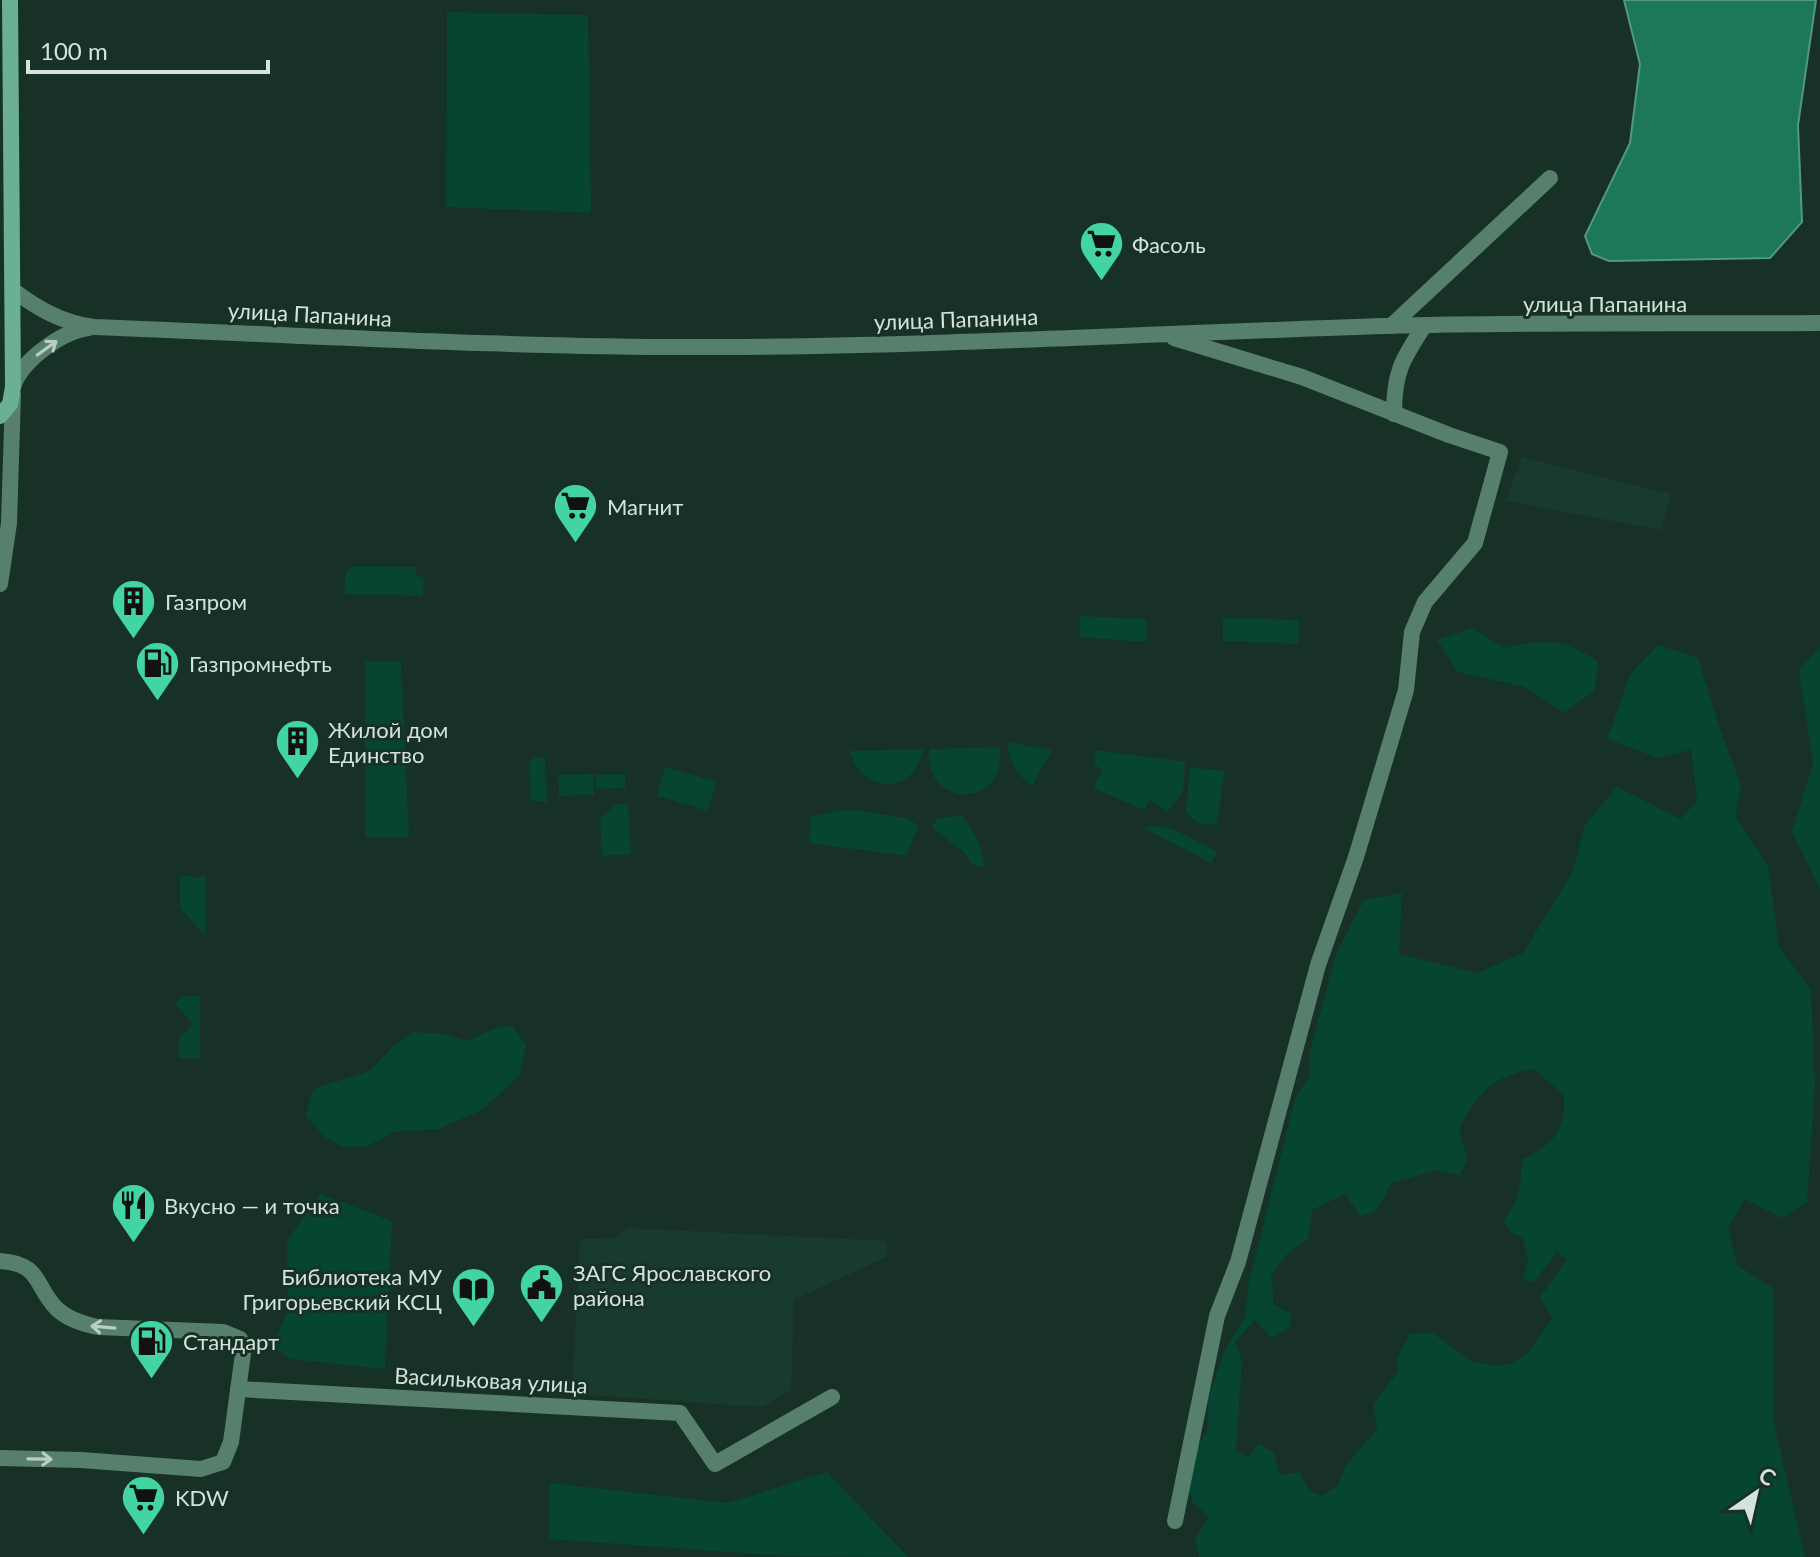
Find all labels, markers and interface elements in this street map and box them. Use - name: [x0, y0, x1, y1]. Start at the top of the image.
- scale bar: [28, 24, 268, 74]
- text: 100 m: [40, 36, 108, 65]
- supermarket icon: Фасоль: [1077, 220, 1125, 283]
- place label: Фасоль: [1132, 231, 1206, 258]
- street label: улица Папанина: [1523, 290, 1687, 317]
- street label: улица Папанина: [227, 296, 393, 332]
- street label: улица Папанина: [873, 303, 1039, 335]
- one-way arrow: [36, 340, 57, 357]
- supermarket icon: Магнит: [552, 482, 600, 545]
- place label: Магнит: [607, 493, 683, 520]
- building icon: Газпром: [110, 577, 158, 640]
- place label: Газпром: [165, 588, 247, 615]
- fuel station icon: Газпромнефть: [134, 639, 182, 702]
- place label: Газпромнефть: [189, 650, 332, 677]
- place label: Жилой дом Единство: [328, 716, 448, 768]
- building icon: Жилой дом Единство: [273, 718, 321, 781]
- restaurant icon: Вкусно — и точка: [109, 1181, 157, 1244]
- place label: Вкусно — и точка: [164, 1192, 340, 1219]
- place label: ЗАГС Ярославского района: [573, 1259, 771, 1311]
- public building icon: ЗАГС Ярославского района: [518, 1261, 566, 1324]
- place label: Библиотека МУ Григорьевский КСЦ: [243, 1263, 442, 1315]
- library icon: Библиотека МУ Григорьевский КСЦ: [449, 1265, 497, 1328]
- fuel station icon: Стандарт: [128, 1317, 176, 1380]
- one-way arrow: [90, 1319, 117, 1334]
- place label: Стандарт: [183, 1328, 279, 1355]
- street label: Васильковая улица: [394, 1361, 588, 1399]
- one-way arrow: [26, 1452, 53, 1467]
- north arrow: [1716, 1453, 1796, 1533]
- text: С: [1754, 1461, 1781, 1492]
- supermarket icon: KDW: [120, 1473, 168, 1536]
- place label: KDW: [175, 1484, 229, 1511]

